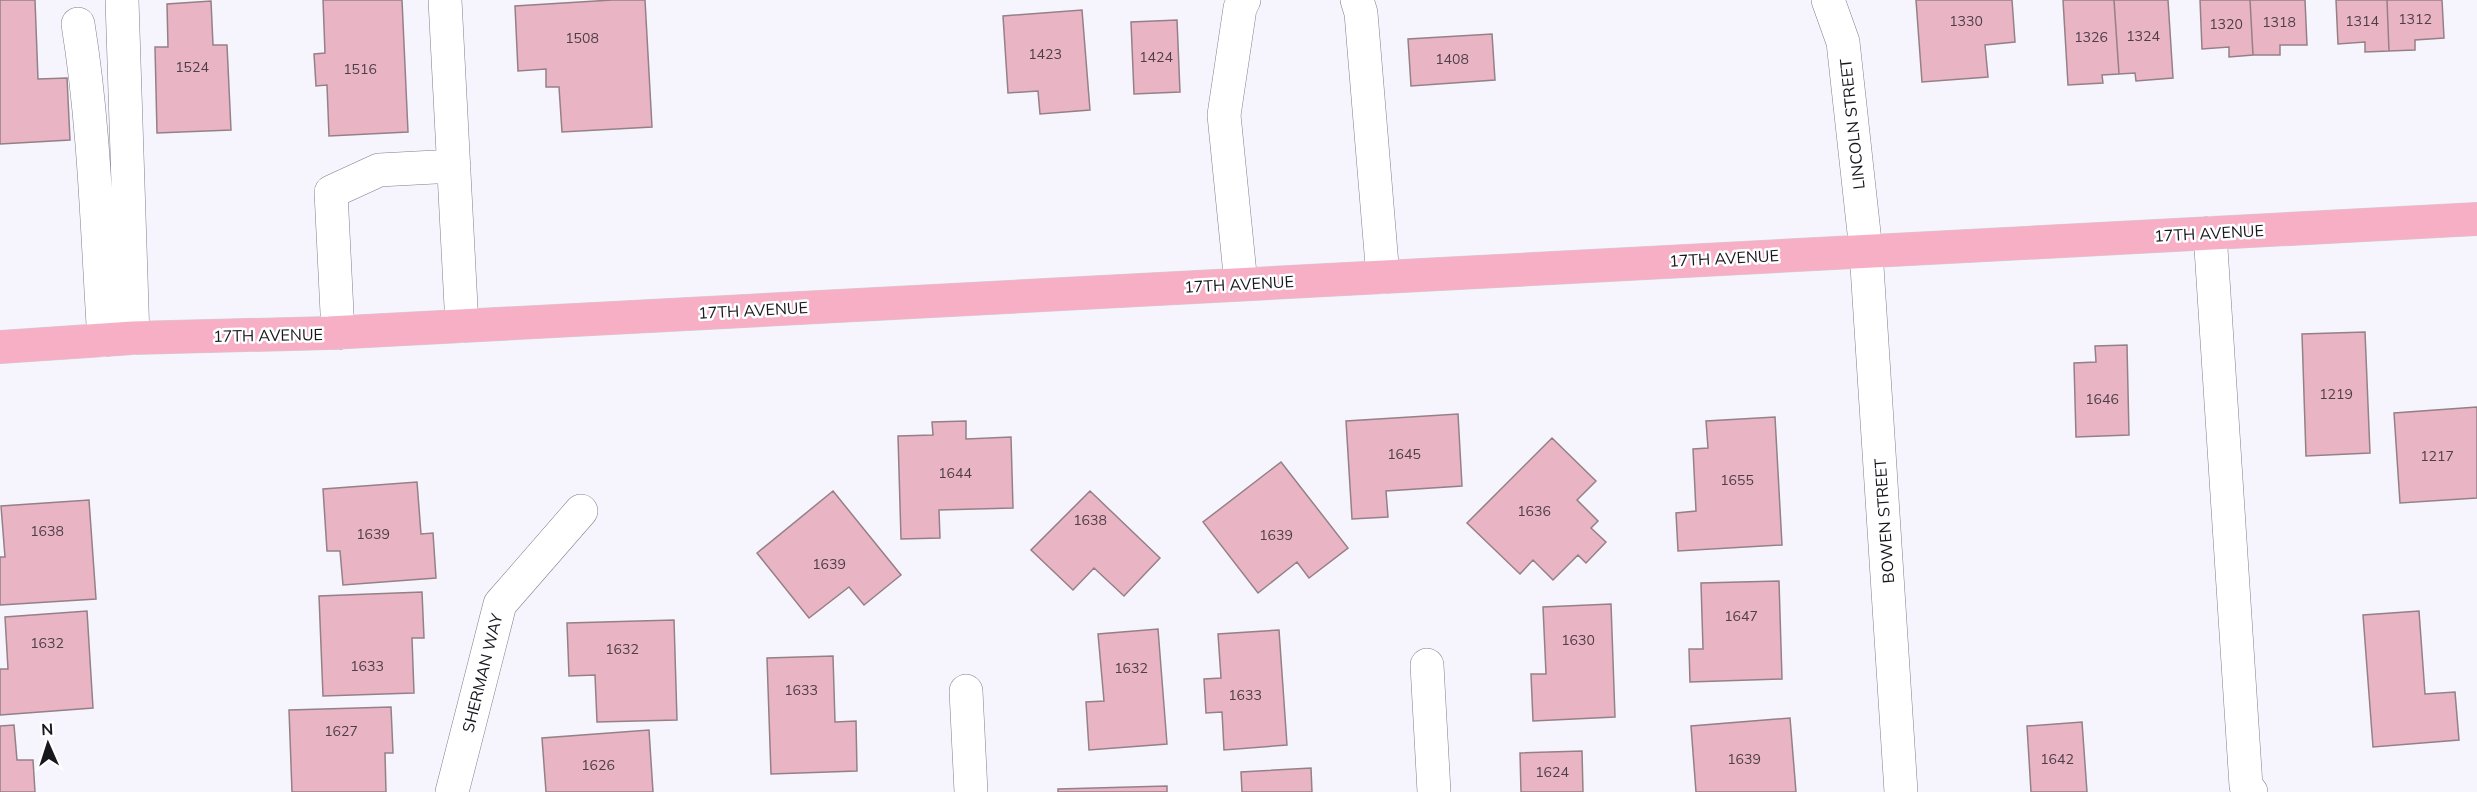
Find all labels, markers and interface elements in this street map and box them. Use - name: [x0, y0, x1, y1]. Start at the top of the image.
- house number: 1312: [2398, 10, 2432, 28]
- house number: 1330: [1949, 12, 1983, 30]
- house number: 1314: [2345, 12, 2379, 30]
- house number: 1318: [2262, 13, 2296, 31]
- house number: 1320: [2209, 15, 2243, 33]
- house number: 1324: [2126, 27, 2160, 45]
- house number: 1326: [2074, 28, 2108, 46]
- house number: 1508: [565, 29, 599, 47]
- house number: 1423: [1028, 45, 1062, 63]
- house number: 1424: [1139, 48, 1173, 66]
- house number: 1408: [1435, 50, 1469, 68]
- street label: LINCOLN STREET: [1835, 57, 1869, 190]
- house number: 1524: [175, 58, 209, 76]
- house number: 1516: [343, 60, 377, 78]
- street label: 17TH AVENUE: [2154, 220, 2264, 246]
- street label: 17TH AVENUE: [1669, 245, 1779, 271]
- street label: 17TH AVENUE: [1184, 271, 1294, 297]
- street label: 17TH AVENUE: [698, 297, 808, 323]
- street label: 17TH AVENUE: [213, 324, 323, 346]
- house number: 1219: [2319, 385, 2353, 403]
- house number: 1646: [2085, 390, 2119, 408]
- house number: 1645: [1387, 445, 1421, 463]
- house number: 1217: [2420, 447, 2454, 465]
- street label: BOWEN STREET: [1870, 458, 1898, 584]
- house number: 1644: [938, 464, 972, 482]
- house number: 1655: [1720, 471, 1754, 489]
- house number: 1636: [1517, 502, 1551, 520]
- house number: 1638: [1073, 511, 1107, 529]
- house number: 1638: [30, 522, 64, 540]
- house number: 1639: [356, 525, 390, 543]
- house number: 1639: [1259, 526, 1293, 544]
- house number: 1639: [812, 555, 846, 573]
- house number: 1647: [1724, 607, 1758, 625]
- street label: SHERMAN WAY: [458, 611, 506, 734]
- house number: 1630: [1561, 631, 1595, 649]
- house number: 1632: [30, 634, 64, 652]
- house number: 1632: [605, 640, 639, 658]
- house number: 1633: [350, 657, 384, 675]
- house number: 1632: [1114, 659, 1148, 677]
- house number: 1633: [784, 681, 818, 699]
- house number: 1633: [1228, 686, 1262, 704]
- north arrow: [18, 714, 78, 774]
- text: N: [41, 719, 54, 739]
- house number: 1627: [324, 722, 358, 740]
- house number: 1639: [1727, 750, 1761, 768]
- house number: 1642: [2040, 750, 2074, 768]
- house number: 1626: [581, 756, 615, 774]
- house number: 1624: [1535, 763, 1569, 781]

